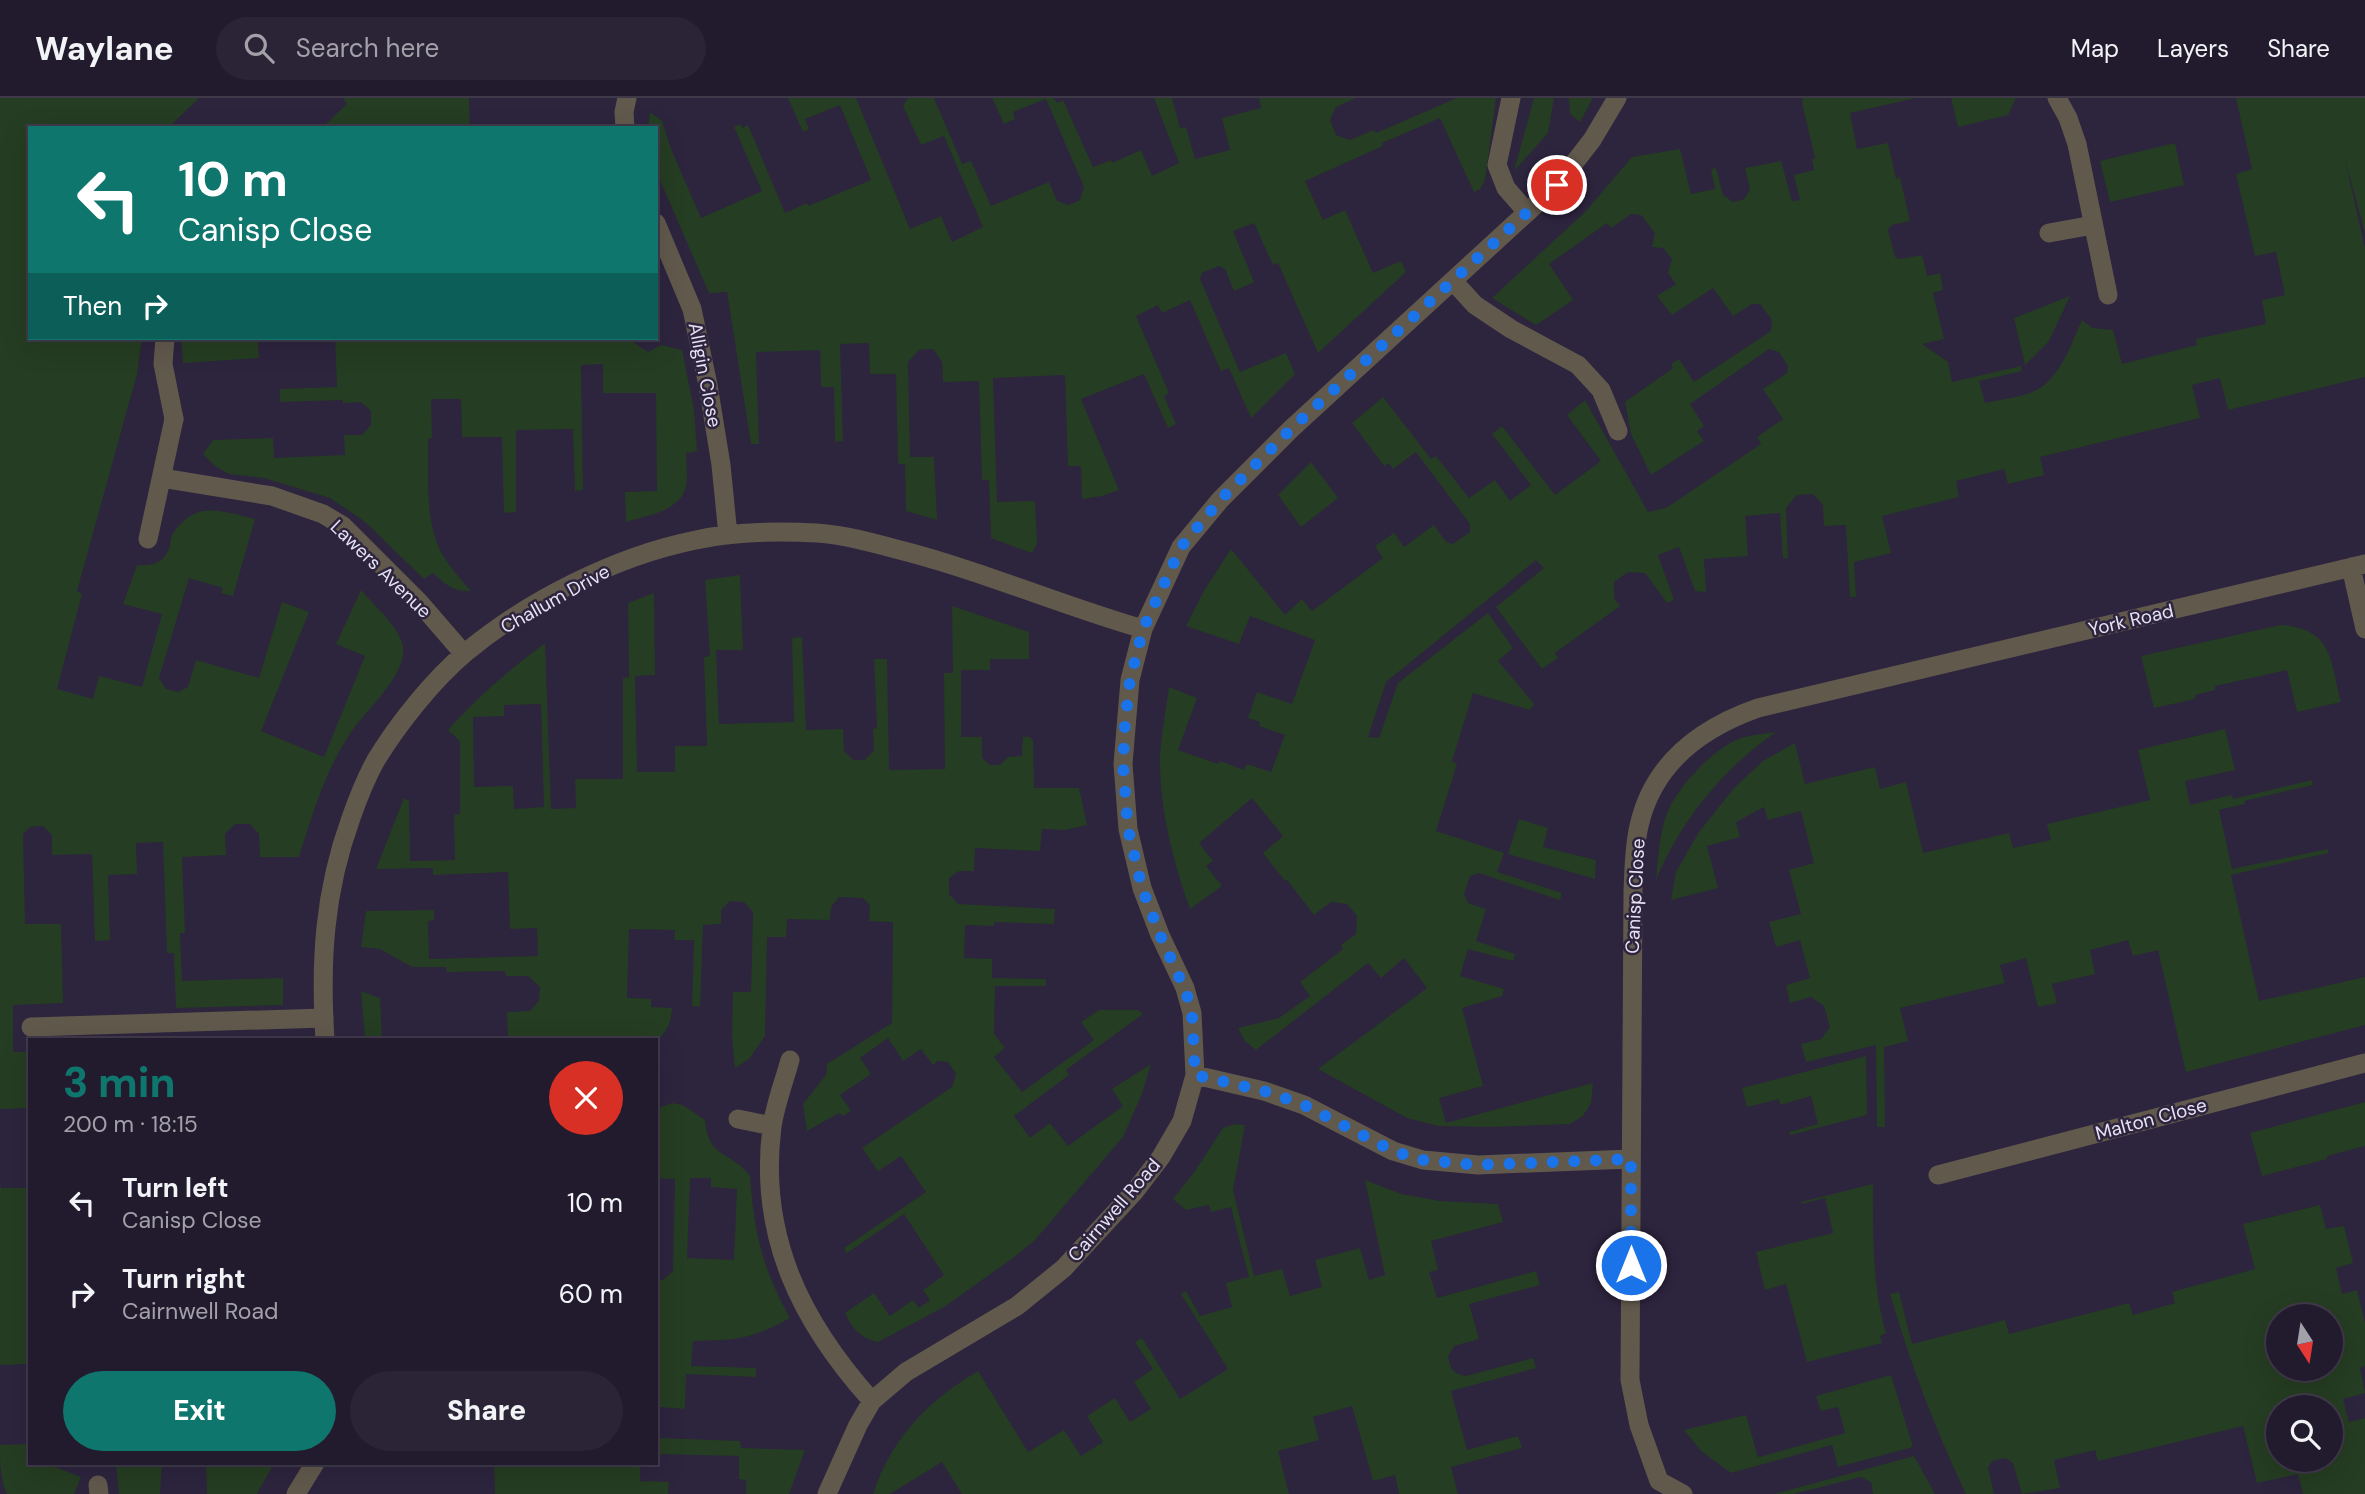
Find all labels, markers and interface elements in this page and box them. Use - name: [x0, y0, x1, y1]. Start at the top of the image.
- search box: [216, 17, 706, 80]
- text: Waylane: [35, 27, 174, 70]
- icon: search: [240, 29, 278, 67]
- text: Search here: [296, 31, 439, 65]
- text: Map: [2071, 33, 2119, 64]
- text: Layers: [2157, 33, 2229, 64]
- text: Share: [2267, 33, 2330, 64]
- text: 10 m: [178, 147, 288, 211]
- icon: left: [63, 154, 154, 245]
- pin: [1527, 155, 1587, 215]
- icon: arrive: [1538, 166, 1576, 204]
- text: Canisp Close: [178, 209, 372, 251]
- icon: right: [136, 287, 174, 325]
- text: Then: [63, 289, 122, 323]
- street label: Alligin Close: [683, 320, 727, 430]
- street label: Lawers Avenue: [325, 514, 437, 624]
- street label: Challum Drive: [496, 559, 614, 639]
- street label: York Road: [2086, 598, 2176, 642]
- street label: Canisp Close: [1619, 838, 1651, 954]
- text: 3 min: [63, 1055, 176, 1110]
- button: close: [549, 1061, 623, 1135]
- street label: Malton Close: [2093, 1092, 2209, 1146]
- text: 200 m · 18:15: [63, 1109, 198, 1139]
- street label: Cairnwell Road: [1062, 1153, 1166, 1267]
- text: Turn left: [122, 1171, 229, 1205]
- icon: left: [63, 1184, 101, 1222]
- text: 10 m: [567, 1186, 623, 1220]
- text: Canisp Close: [122, 1205, 262, 1235]
- position arrow: [1594, 1228, 1668, 1302]
- text: Turn right: [122, 1262, 246, 1296]
- icon: right: [63, 1275, 101, 1313]
- text: 60 m: [559, 1277, 623, 1311]
- text: Cairnwell Road: [122, 1296, 278, 1326]
- north arrow: [2266, 1304, 2343, 1381]
- map controls: [2266, 1304, 2343, 1472]
- button: Exit: [63, 1371, 336, 1451]
- button: Share: [350, 1371, 623, 1451]
- button: search: [2266, 1395, 2343, 1472]

